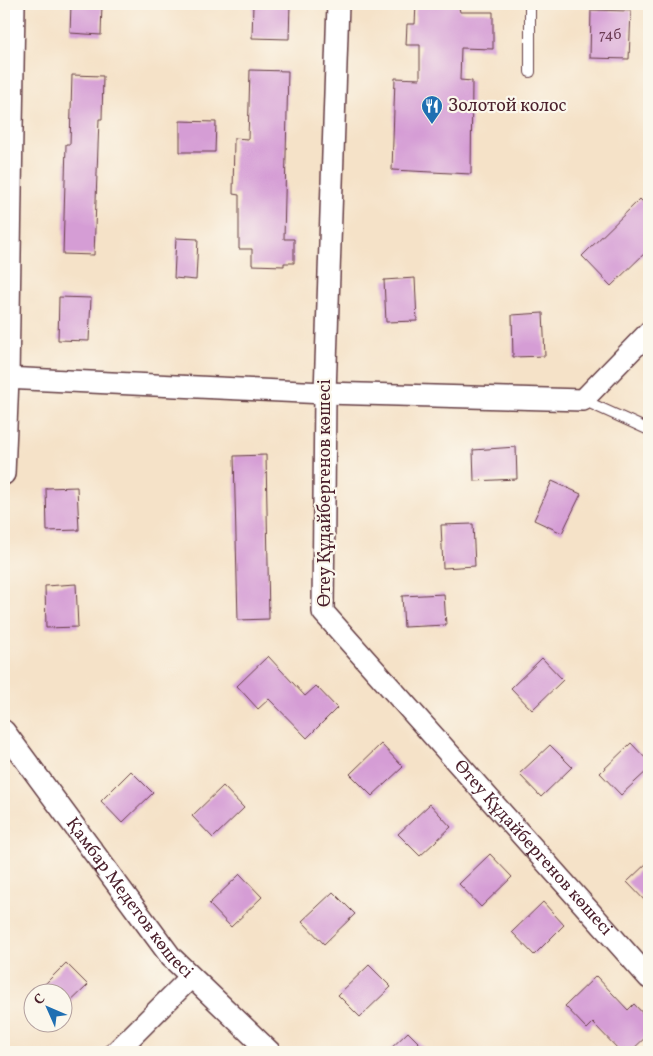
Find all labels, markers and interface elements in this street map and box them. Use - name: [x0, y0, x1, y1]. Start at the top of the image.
- house number: 74б: [599, 25, 621, 46]
- restaurant icon: Золотой колос: [420, 94, 444, 125]
- place label: Золотой колос: [448, 94, 567, 119]
- street label: Өтеу Құдайбергенов көшесі: [313, 379, 338, 607]
- street label: Өтеу Құдайбергенов көшесі: [448, 754, 618, 941]
- street label: Қамбар Медетов көшесі: [60, 812, 199, 984]
- north arrow: [22, 984, 72, 1034]
- text: С: [30, 990, 50, 1010]

